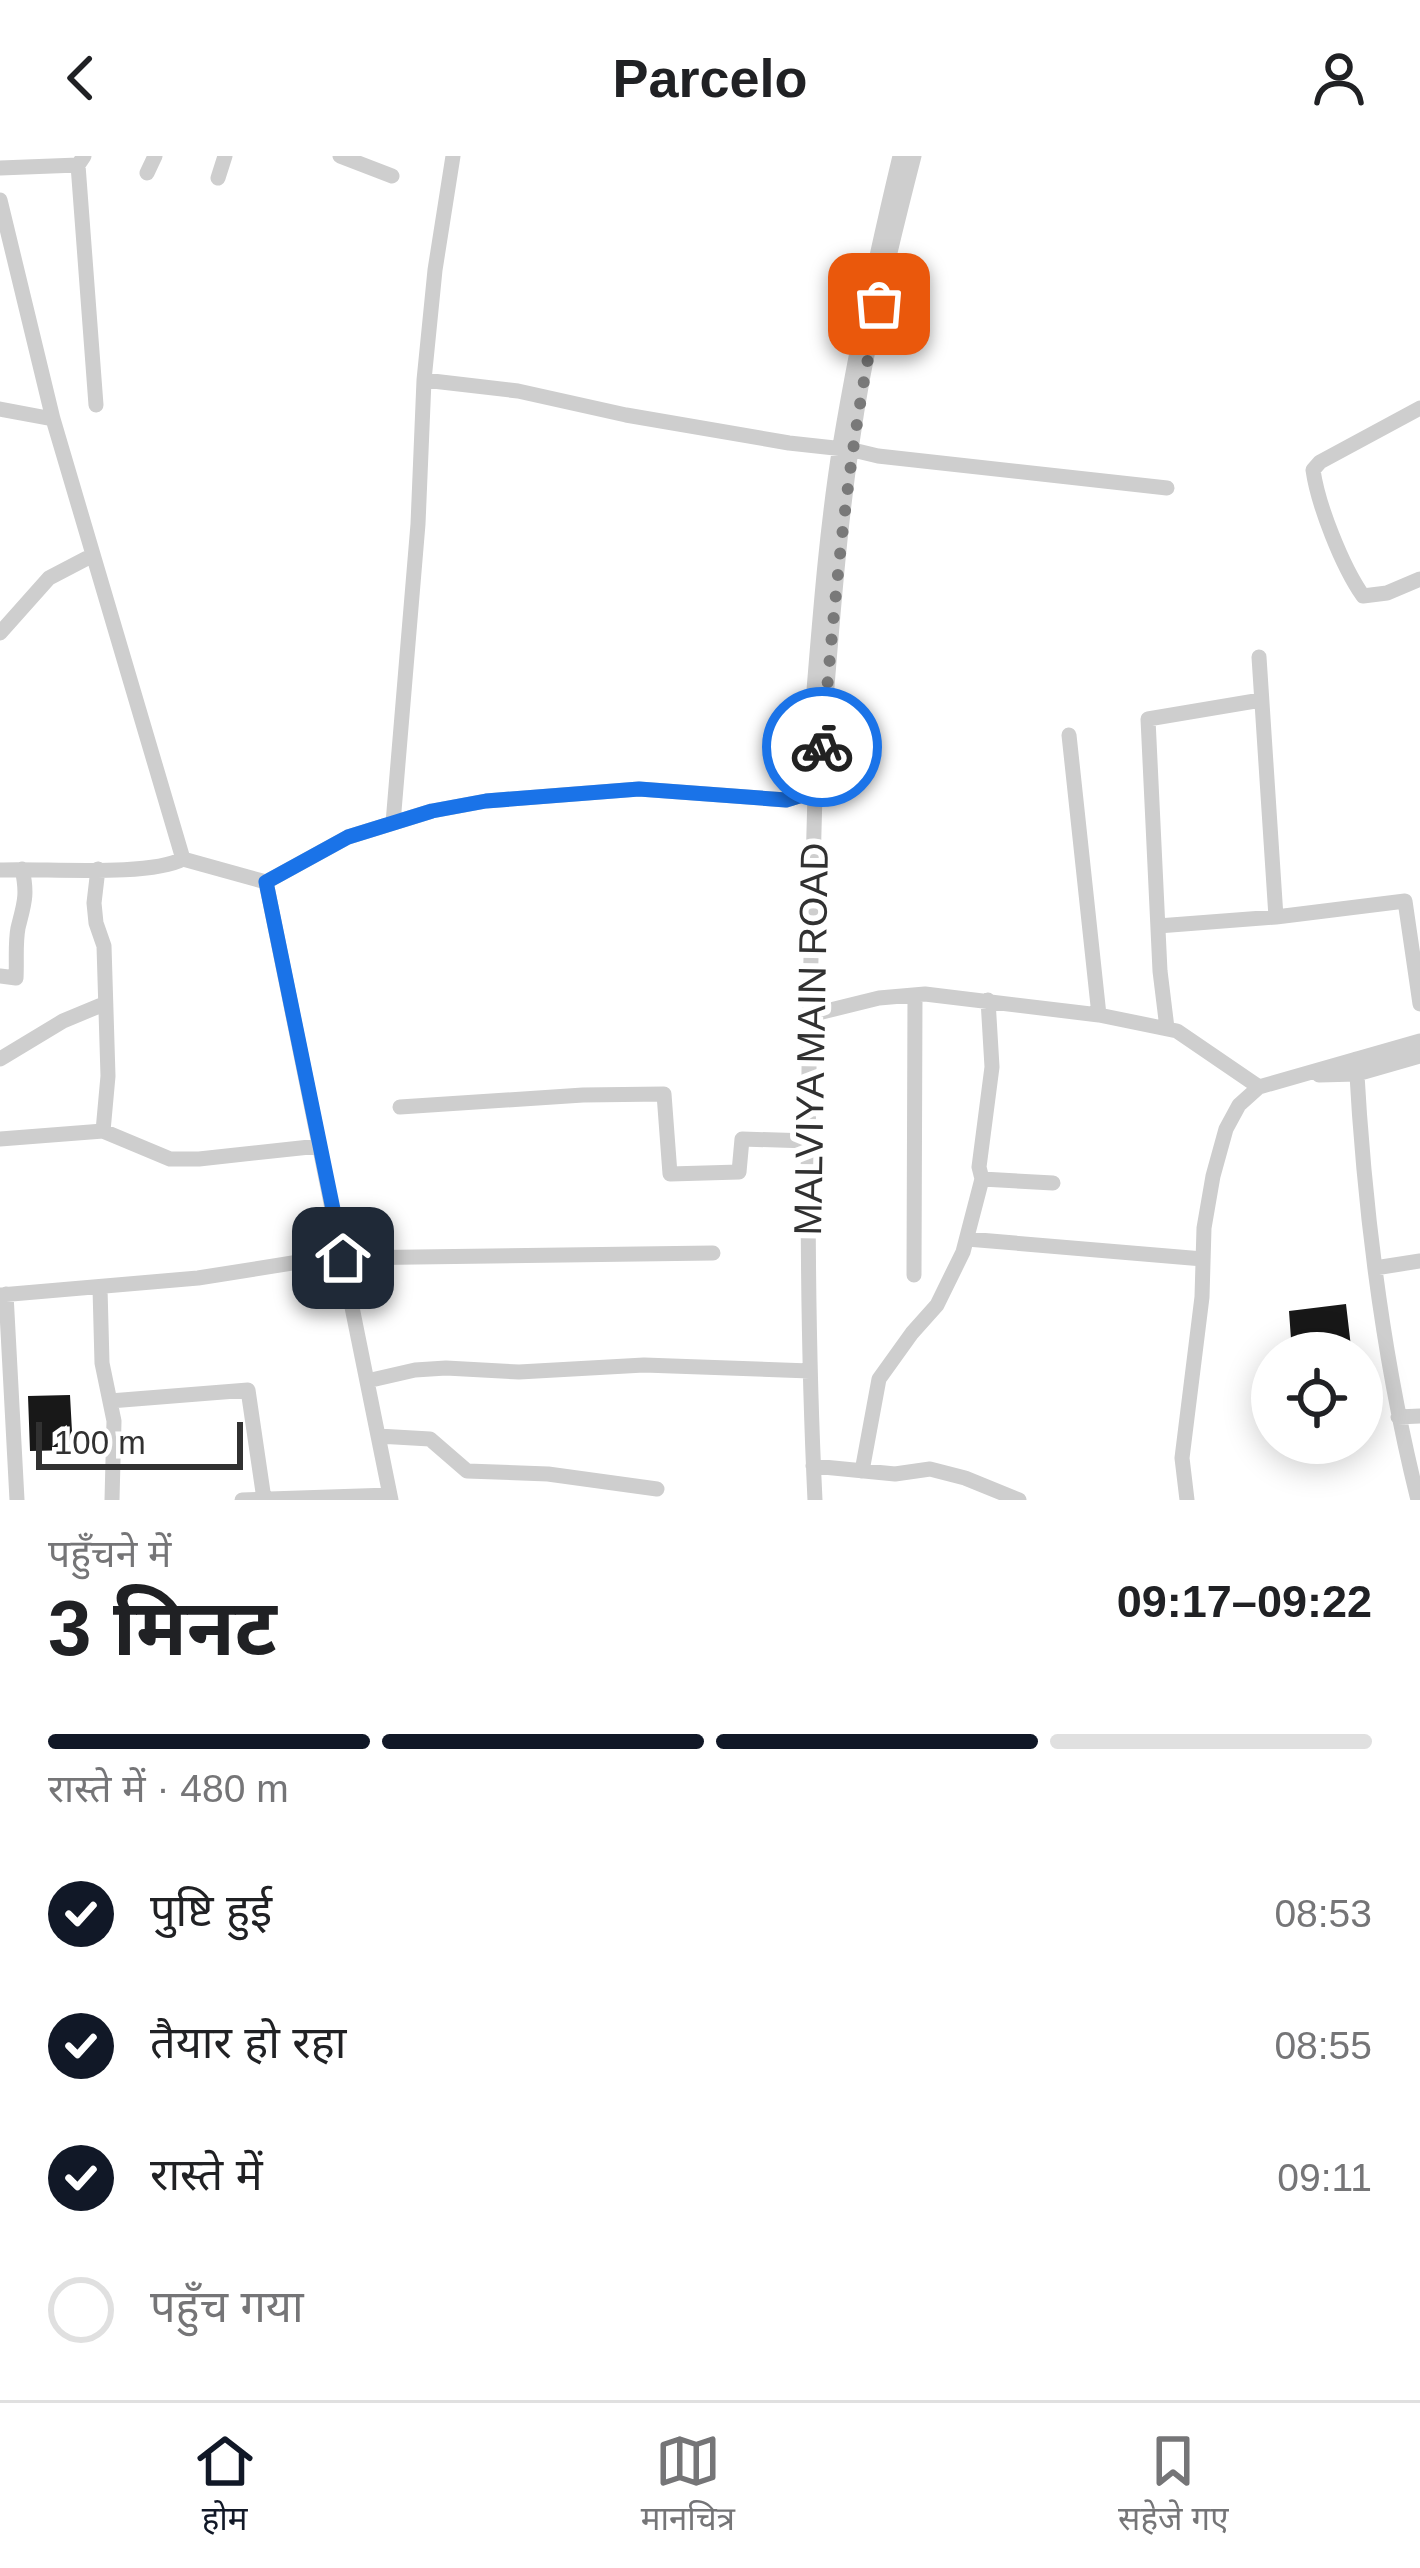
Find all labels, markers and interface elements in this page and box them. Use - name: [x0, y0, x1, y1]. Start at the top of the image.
- icon: back: [48, 45, 114, 111]
- icon: person: [1306, 45, 1372, 111]
- text: Parcelo: [612, 48, 808, 108]
- pin: [828, 253, 930, 355]
- icon: bag: [846, 271, 912, 337]
- courier: [762, 687, 882, 807]
- icon: bike: [789, 714, 855, 780]
- street label: MALVIYA MAIN ROAD: [786, 842, 836, 1236]
- pin: [292, 1207, 394, 1309]
- icon: home: [310, 1225, 376, 1291]
- map controls: [1251, 1332, 1383, 1464]
- button: locate: [1251, 1332, 1383, 1464]
- scale bar: [36, 1416, 243, 1469]
- text: 100 m: [54, 1424, 146, 1461]
- text: पहुँचने में: [48, 1532, 171, 1575]
- text: 09:17–09:22: [1117, 1576, 1372, 1627]
- text: 3 मिनट: [48, 1584, 277, 1672]
- text: रास्ते में · 480 m: [48, 1767, 289, 1810]
- icon: check: [48, 1881, 114, 1947]
- text: पुष्टि हुई: [150, 1885, 272, 1936]
- text: 08:53: [1274, 1892, 1372, 1935]
- icon: check: [48, 2013, 114, 2079]
- text: तैयार हो रहा: [150, 2017, 346, 2068]
- text: 08:55: [1274, 2024, 1372, 2067]
- icon: check: [48, 2145, 114, 2211]
- text: रास्ते में: [150, 2149, 263, 2200]
- text: 09:11: [1277, 2156, 1372, 2199]
- text: पहुँच गया: [150, 2281, 304, 2332]
- tab: होम: [192, 2428, 258, 2543]
- tab: मानचित्र: [641, 2428, 735, 2543]
- tab: सहेजे गए: [1118, 2428, 1228, 2543]

